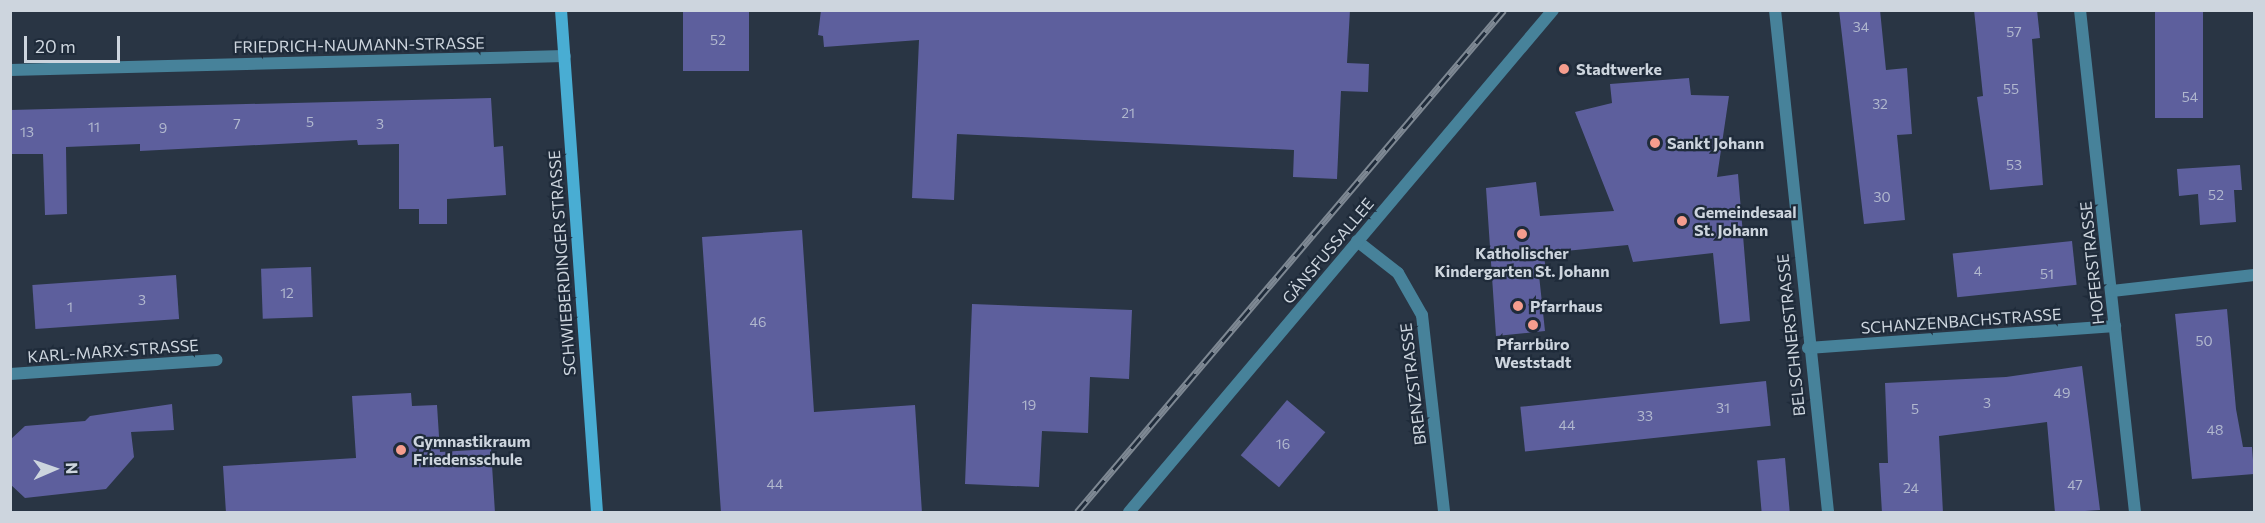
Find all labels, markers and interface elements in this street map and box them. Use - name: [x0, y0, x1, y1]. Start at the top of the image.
- house number: 34: [1853, 19, 1869, 35]
- scale bar: [27, 24, 123, 62]
- house number: 57: [2006, 24, 2022, 40]
- house number: 52: [710, 32, 726, 48]
- street label: FRIEDRICH-NAUMANN-STRASSE: [233, 33, 485, 57]
- text: 20 m: [35, 35, 76, 57]
- place label: Stadtwerke: [1576, 59, 1662, 79]
- marker: Stadtwerke: [1557, 62, 1571, 76]
- house number: 55: [2003, 81, 2019, 97]
- house number: 54: [2182, 89, 2198, 105]
- house number: 32: [1872, 96, 1888, 112]
- house number: 21: [1121, 105, 1135, 121]
- house number: 5: [306, 114, 314, 130]
- house number: 7: [233, 116, 241, 132]
- house number: 3: [376, 116, 384, 132]
- house number: 11: [88, 119, 100, 135]
- house number: 9: [159, 120, 167, 136]
- house number: 13: [20, 124, 34, 140]
- place label: Sankt Johann: [1667, 133, 1764, 153]
- marker: Sankt Johann: [1648, 136, 1662, 150]
- street label: SCHWIEBERDINGER STRASSE: [545, 150, 579, 376]
- house number: 53: [2006, 157, 2022, 173]
- house number: 52: [2208, 187, 2224, 203]
- house number: 30: [1873, 189, 1891, 205]
- street label: GÄNSFUSSALLEE: [1278, 194, 1378, 308]
- street label: HOFERSTRASSE: [2076, 200, 2108, 326]
- place label: Gemeindesaal St. Johann: [1694, 202, 1797, 240]
- marker: Gemeindesaal St. Johann: [1675, 214, 1689, 228]
- marker: Katholischer Kindergarten St. Johann: [1515, 227, 1529, 241]
- place label: Katholischer Kindergarten St. Johann: [1435, 243, 1609, 281]
- street label: BELSCHNERSTRASSE: [1773, 253, 1809, 417]
- house number: 4: [1974, 263, 1982, 279]
- house number: 51: [2040, 266, 2054, 282]
- house number: 12: [280, 285, 294, 301]
- house number: 3: [138, 292, 146, 308]
- place label: Pfarrhaus: [1530, 296, 1603, 316]
- house number: 1: [67, 299, 73, 315]
- marker: Pfarrhaus: [1511, 299, 1525, 313]
- street label: SCHANZENBACHSTRASSE: [1860, 304, 2062, 338]
- house number: 46: [750, 314, 766, 330]
- marker: Pfarrbüro Weststadt: [1526, 318, 1540, 332]
- street label: BRENZSTRASSE: [1396, 322, 1430, 446]
- house number: 50: [2195, 333, 2213, 349]
- place label: Pfarrbüro Weststadt: [1495, 334, 1571, 372]
- street label: KARL-MARX-STRASSE: [27, 335, 199, 367]
- house number: 49: [2054, 385, 2070, 401]
- house number: 3: [1983, 395, 1991, 411]
- house number: 19: [1022, 397, 1036, 413]
- house number: 31: [1716, 400, 1730, 416]
- house number: 5: [1911, 401, 1919, 417]
- house number: 33: [1637, 408, 1653, 424]
- house number: 44: [1559, 417, 1575, 433]
- house number: 48: [2207, 422, 2223, 438]
- place label: Gymnastikraum Friedensschule: [413, 431, 530, 469]
- house number: 16: [1276, 436, 1290, 452]
- north arrow: [24, 439, 84, 499]
- marker: Gymnastikraum Friedensschule: [394, 443, 408, 457]
- text: N: [63, 462, 82, 475]
- house number: 44: [767, 476, 783, 492]
- house number: 47: [2067, 477, 2083, 493]
- house number: 24: [1903, 480, 1919, 496]

